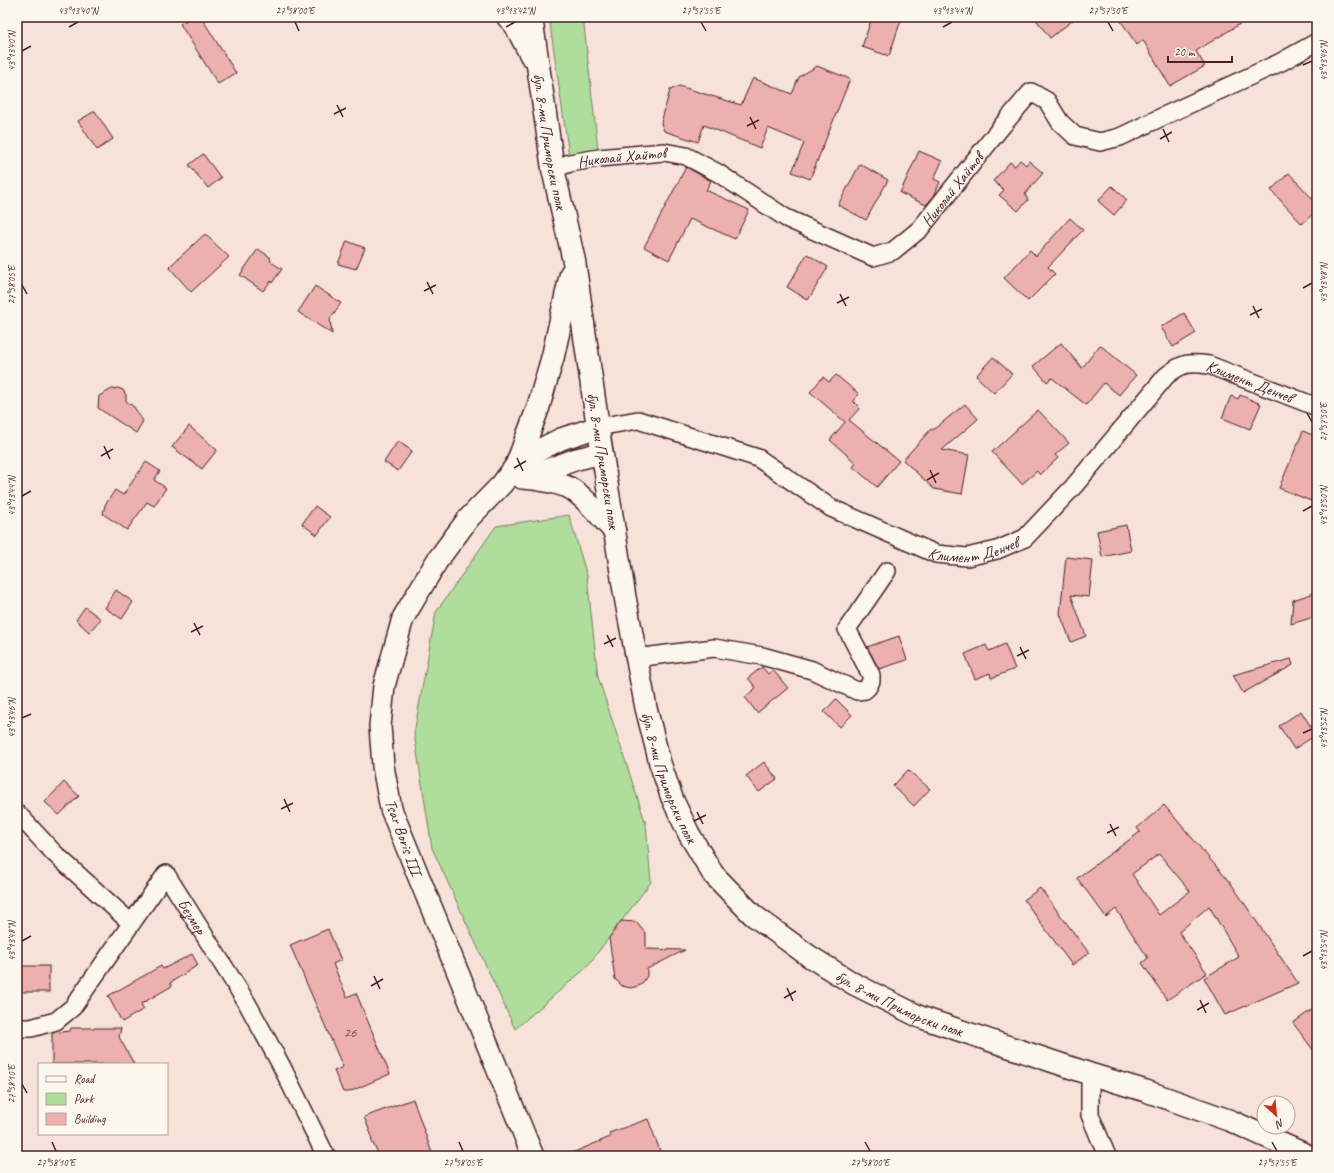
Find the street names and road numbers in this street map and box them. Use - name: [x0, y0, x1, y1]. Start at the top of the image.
- street label: бул. 8-ми Приморски полк: [528, 72, 571, 213]
- street label: Николай Хайтов: [576, 143, 670, 173]
- street label: Николай Хайтов: [917, 146, 990, 231]
- street label: Климент Денчев: [1203, 356, 1299, 409]
- street label: бул. 8-ми Приморски полк: [582, 391, 624, 532]
- street label: Климент Денчев: [925, 531, 1025, 568]
- street label: бул. 8-ми Приморски полк: [636, 710, 702, 848]
- street label: Tsar Boris III: [380, 797, 427, 882]
- street label: Безмер: [173, 895, 211, 939]
- street label: бул. 8-ми Приморски полк: [832, 966, 966, 1042]

